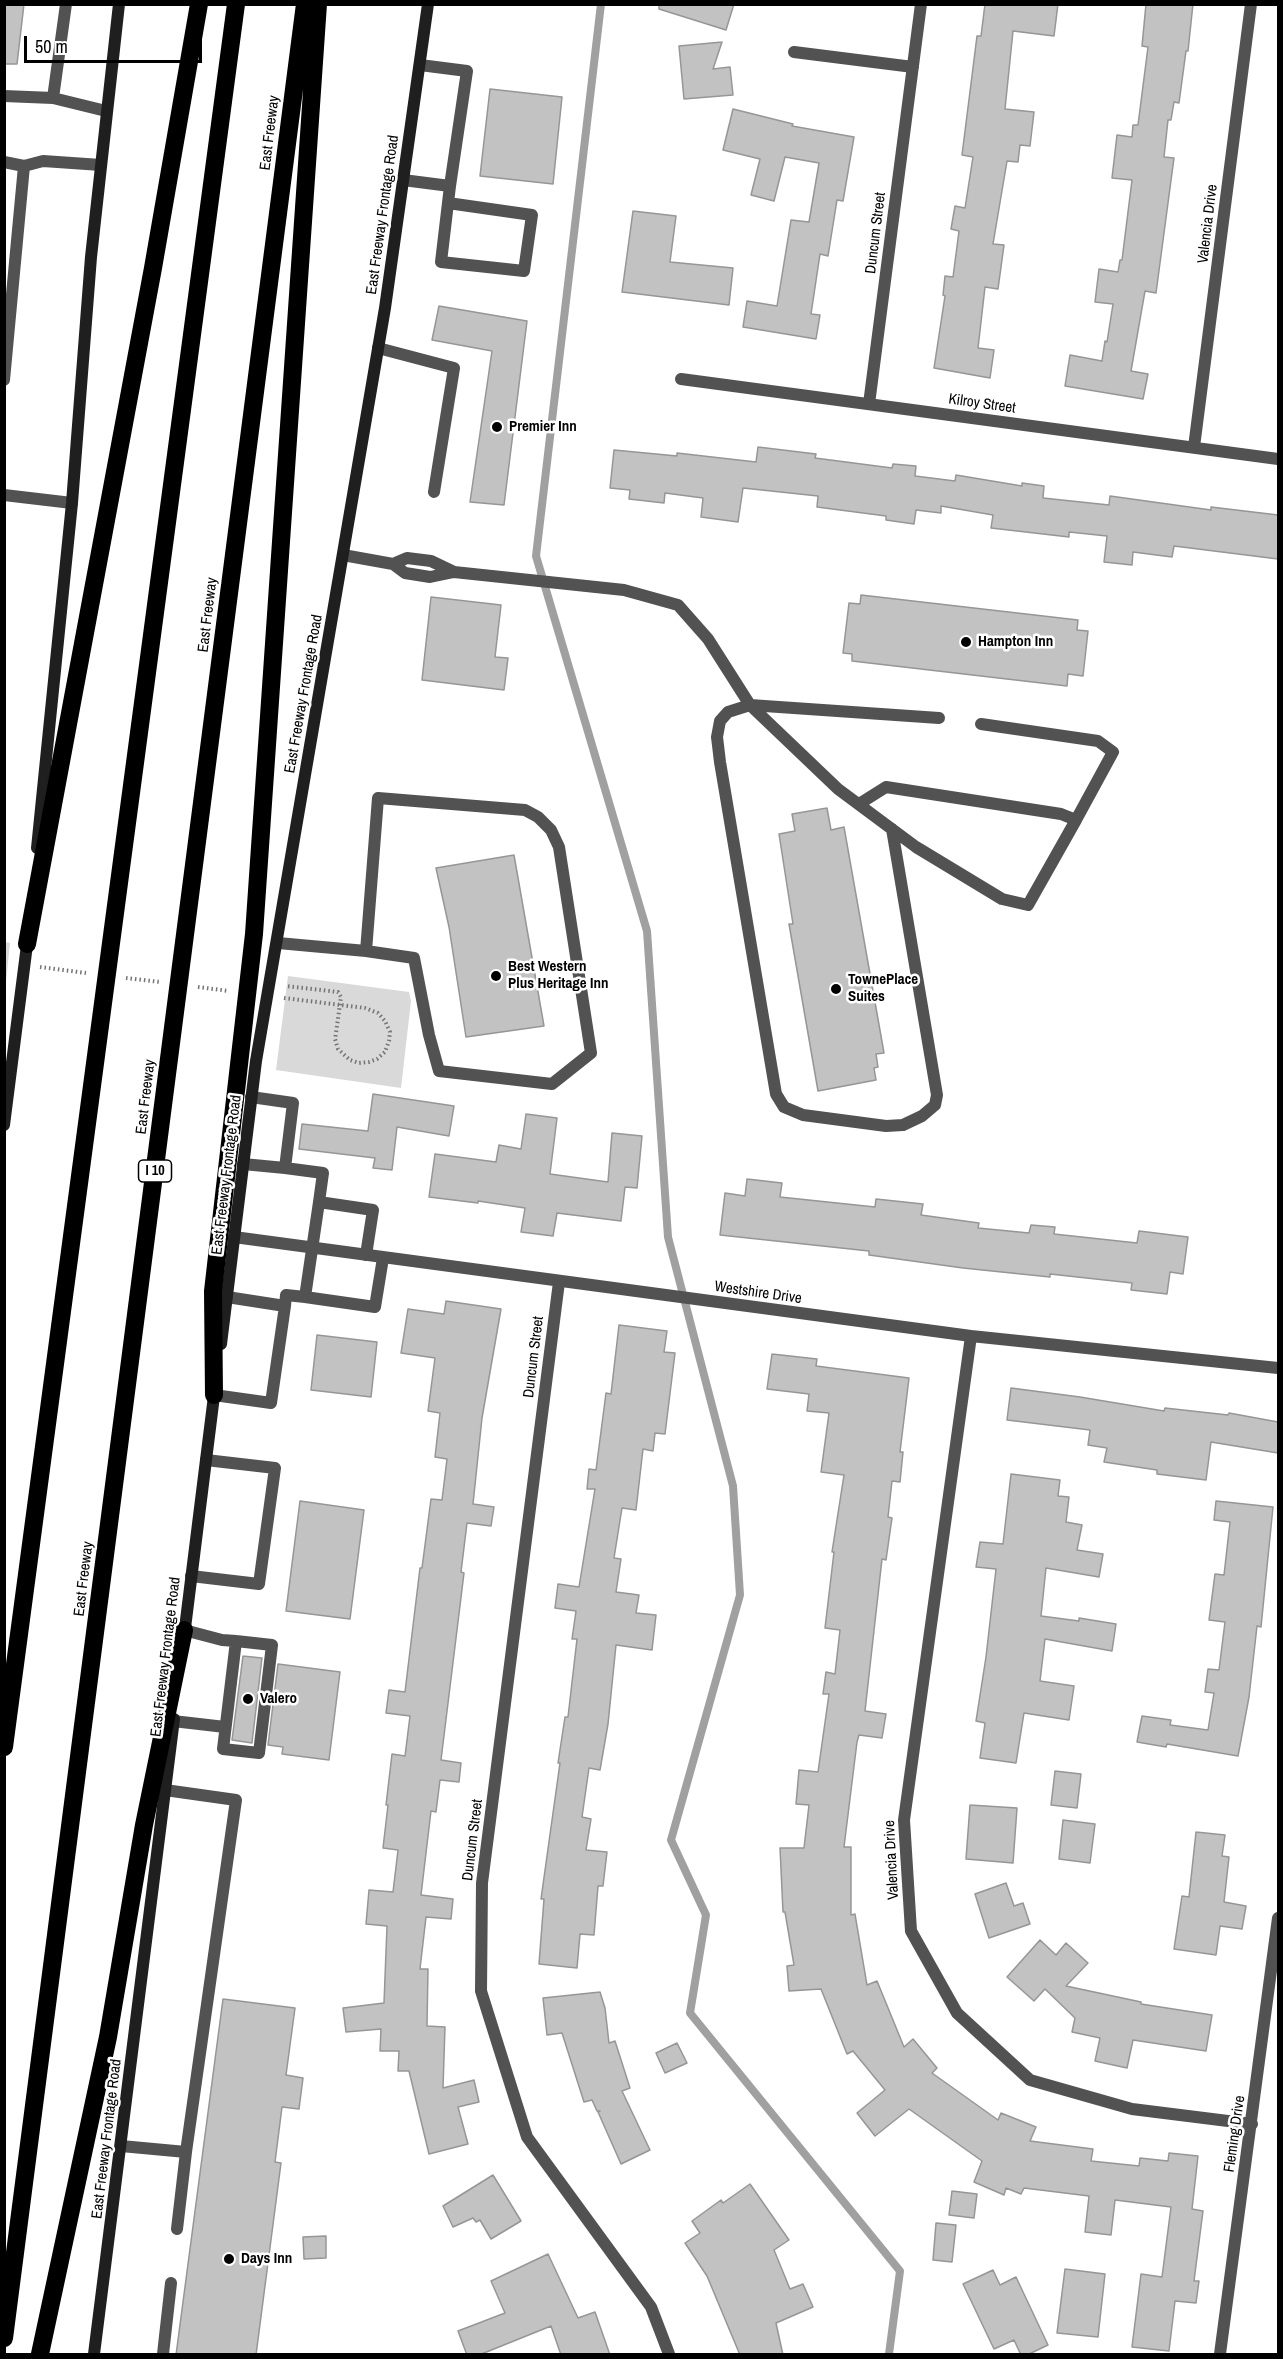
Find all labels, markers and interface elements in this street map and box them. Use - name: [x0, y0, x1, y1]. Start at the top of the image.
- scale bar: [27, 24, 206, 62]
- text: 50 m: [35, 34, 68, 59]
- street label: East Freeway: [256, 95, 284, 171]
- street label: East Freeway Frontage Road: [363, 134, 403, 296]
- street label: Valencia Drive: [1194, 183, 1222, 265]
- street label: Duncum Street: [862, 191, 890, 275]
- street label: Kilroy Street: [947, 390, 1017, 418]
- place label: Premier Inn: [509, 418, 577, 436]
- marker: Premier Inn: [490, 420, 504, 434]
- street label: East Freeway: [194, 577, 222, 653]
- street label: East Freeway Frontage Road: [281, 613, 327, 775]
- place label: Hampton Inn: [978, 633, 1053, 651]
- marker: Hampton Inn: [959, 635, 973, 649]
- place label: Best Western Plus Heritage Inn: [508, 958, 608, 993]
- marker: Best Western Plus Heritage Inn: [489, 969, 503, 983]
- place label: TownePlace Suites: [848, 971, 918, 1006]
- marker: TownePlace Suites: [829, 982, 843, 996]
- street label: East Freeway: [132, 1059, 160, 1135]
- street label: East Freeway Frontage Road: [208, 1094, 246, 1256]
- road number: I 10: [138, 1160, 172, 1182]
- street label: Westshire Drive: [713, 1278, 803, 1308]
- street label: Duncum Street: [520, 1315, 548, 1399]
- street label: East Freeway: [70, 1541, 98, 1617]
- street label: East Freeway Frontage Road: [147, 1576, 185, 1738]
- place label: Valero: [260, 1690, 297, 1708]
- marker: Valero: [241, 1692, 255, 1706]
- street label: Duncum Street: [459, 1798, 487, 1882]
- street label: Valencia Drive: [881, 1820, 903, 1900]
- street label: East Freeway Frontage Road: [88, 2058, 126, 2220]
- street label: Fleming Drive: [1221, 2095, 1249, 2173]
- place label: Days Inn: [241, 2250, 292, 2268]
- marker: Days Inn: [222, 2252, 236, 2266]

